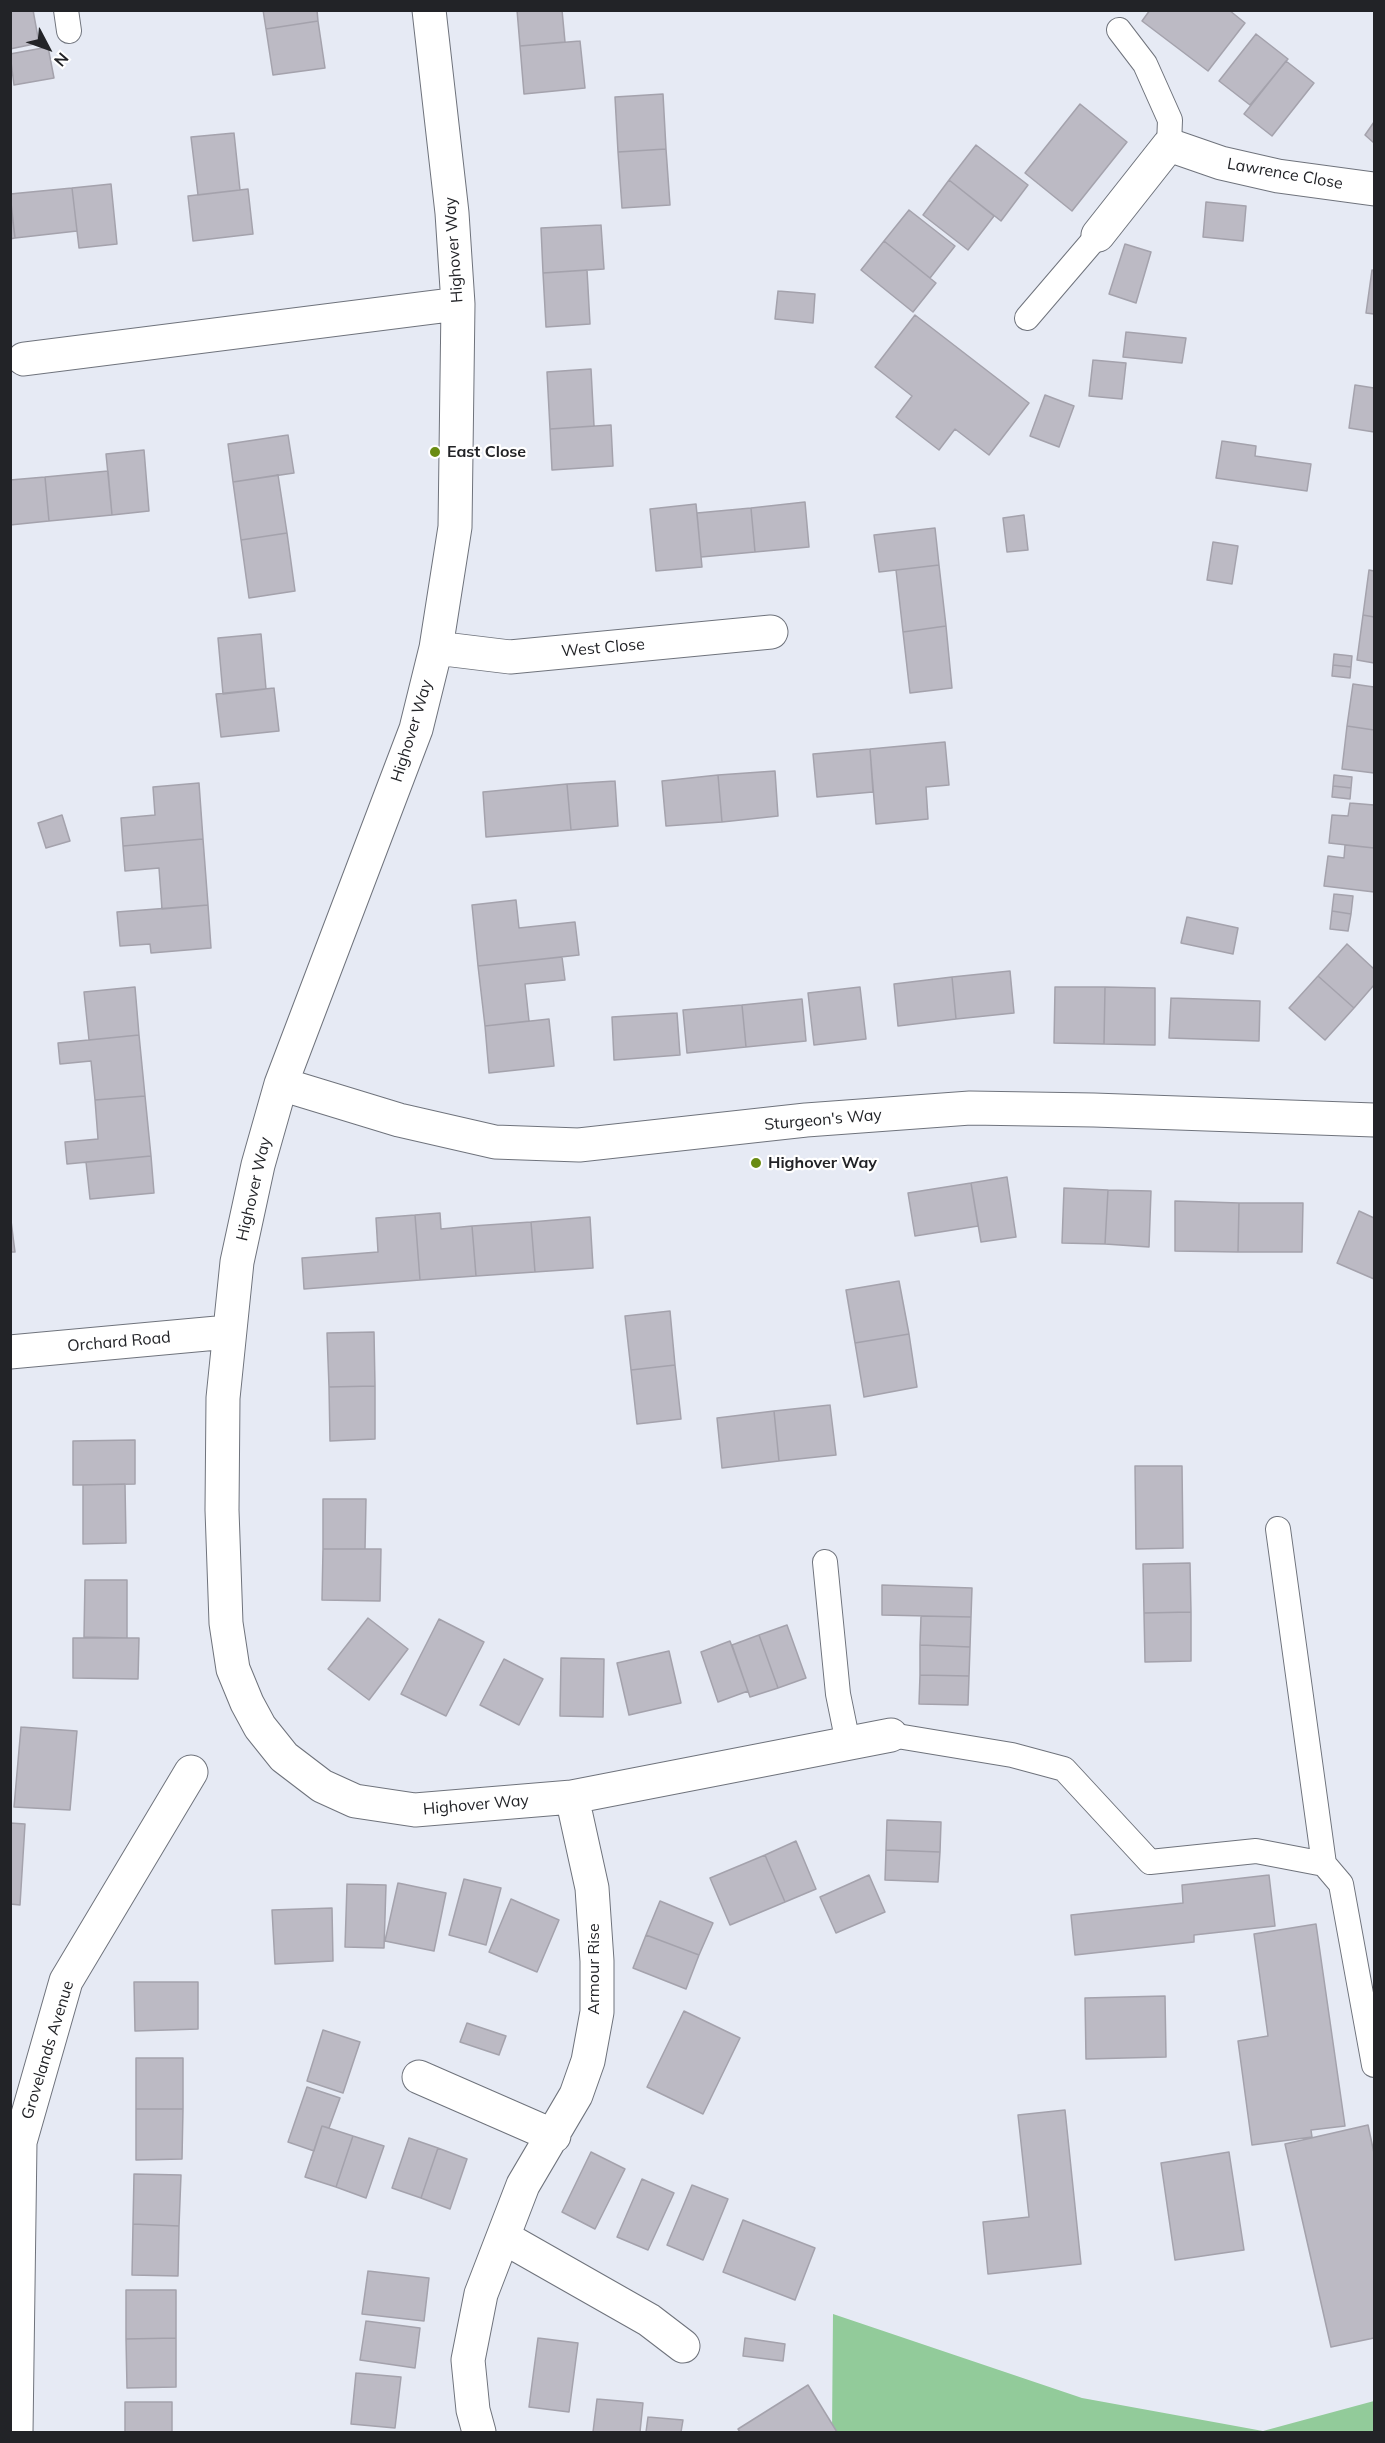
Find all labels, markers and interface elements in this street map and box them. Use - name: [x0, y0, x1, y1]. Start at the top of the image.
- north arrow: [18, 18, 78, 78]
- text: N: [50, 49, 73, 71]
- street label: Lawrence Close: [1226, 154, 1344, 194]
- street label: Highover Way: [441, 196, 467, 304]
- place label: East Close: [447, 442, 526, 462]
- marker: East Close: [428, 445, 442, 459]
- street label: West Close: [560, 635, 646, 661]
- street label: Highover Way: [387, 677, 437, 785]
- street label: Sturgeon's Way: [763, 1105, 883, 1135]
- street label: Highover Way: [233, 1135, 275, 1243]
- place label: Highover Way: [768, 1153, 877, 1173]
- marker: Highover Way: [749, 1156, 763, 1170]
- street label: Orchard Road: [67, 1328, 171, 1356]
- street label: Highover Way: [422, 1791, 530, 1819]
- street label: Armour Rise: [584, 1923, 604, 2015]
- street label: Grovelands Avenue: [18, 1978, 78, 2122]

